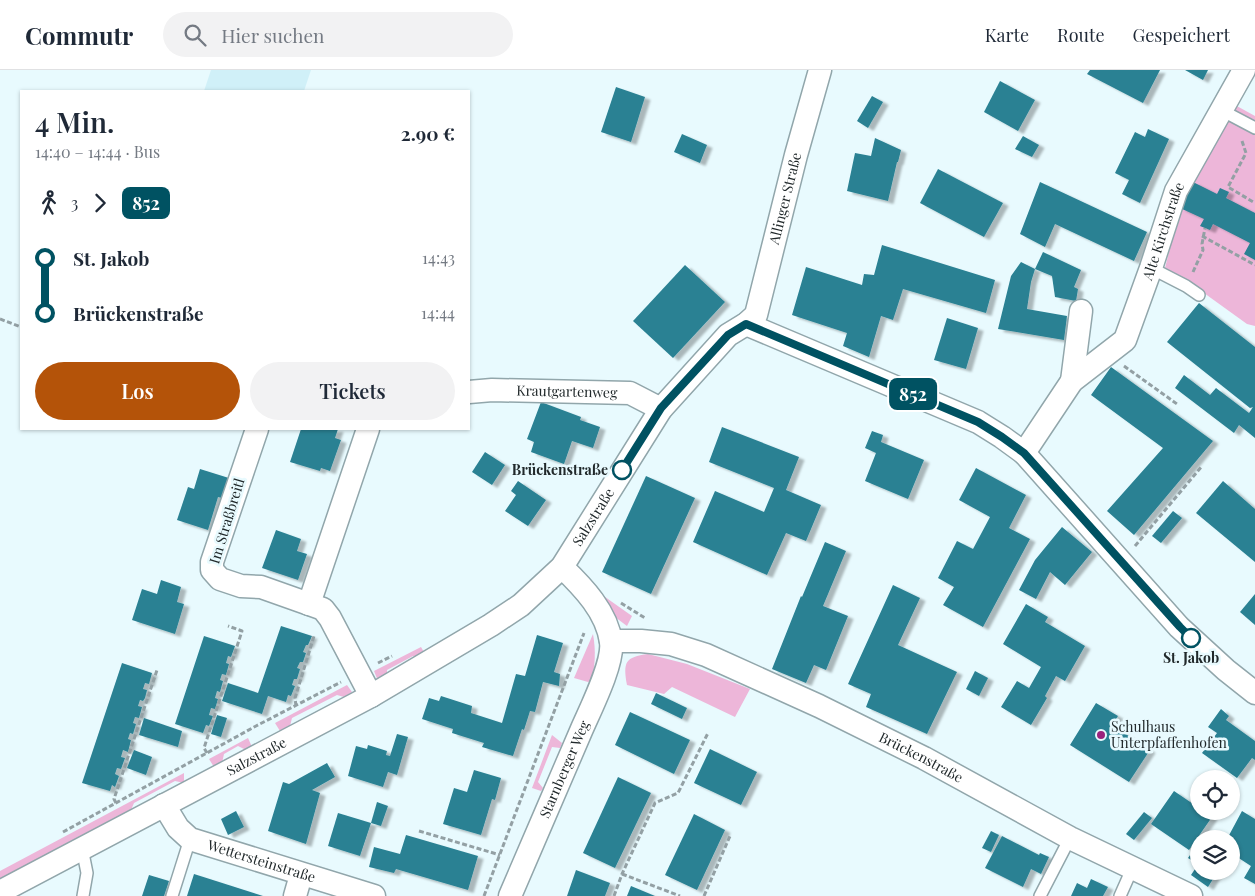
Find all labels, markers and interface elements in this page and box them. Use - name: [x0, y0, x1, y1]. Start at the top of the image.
- search box: [163, 12, 513, 57]
- text: Commutr: [25, 19, 133, 51]
- icon: search: [181, 21, 209, 49]
- text: Hier suchen: [221, 22, 324, 48]
- text: Karte: [985, 23, 1029, 47]
- text: Route: [1057, 23, 1105, 47]
- text: Gespeichert: [1133, 23, 1230, 47]
- text: 4 Min.: [35, 103, 114, 140]
- text: 2.90 €: [401, 120, 455, 146]
- text: 14:40 – 14:44 · Bus: [35, 141, 160, 162]
- street label: Allinger Straße: [764, 150, 805, 247]
- street label: Alte Kirchstraße: [1137, 178, 1188, 284]
- icon: walk: [35, 189, 63, 217]
- icon: forward: [86, 189, 114, 217]
- text: 852: [132, 191, 160, 215]
- text: 3: [71, 192, 78, 213]
- text: St. Jakob: [73, 245, 149, 271]
- text: 14:43: [422, 247, 455, 268]
- text: Brückenstraße: [73, 300, 204, 326]
- text: 14:44: [421, 302, 455, 323]
- button: Los: [35, 362, 240, 420]
- button: Tickets: [250, 362, 455, 420]
- line badge: 852: [884, 378, 942, 410]
- street label: Krautgartenweg: [516, 381, 618, 402]
- text: 852: [899, 382, 927, 406]
- place label: Brückenstraße: [512, 460, 608, 479]
- marker: Brückenstraße: [612, 460, 632, 480]
- street label: Im Straßbreitl: [204, 476, 249, 566]
- street label: Salzstraße: [568, 484, 618, 549]
- marker: St. Jakob: [1181, 628, 1201, 648]
- place label: St. Jakob: [1163, 648, 1219, 667]
- street label: Starnberger Weg: [535, 717, 594, 821]
- place label: Schulhaus Unterpfaffenhofen: [1111, 717, 1227, 752]
- street label: Brückenstraße: [876, 727, 967, 787]
- marker: Schulhaus Unterpfaffenhofen: [1095, 729, 1107, 741]
- street label: Salzstraße: [223, 733, 289, 780]
- map controls: [1190, 770, 1240, 880]
- button: locate: [1190, 770, 1240, 820]
- button: layers: [1190, 830, 1240, 880]
- street label: Wettersteinstraße: [204, 835, 318, 886]

